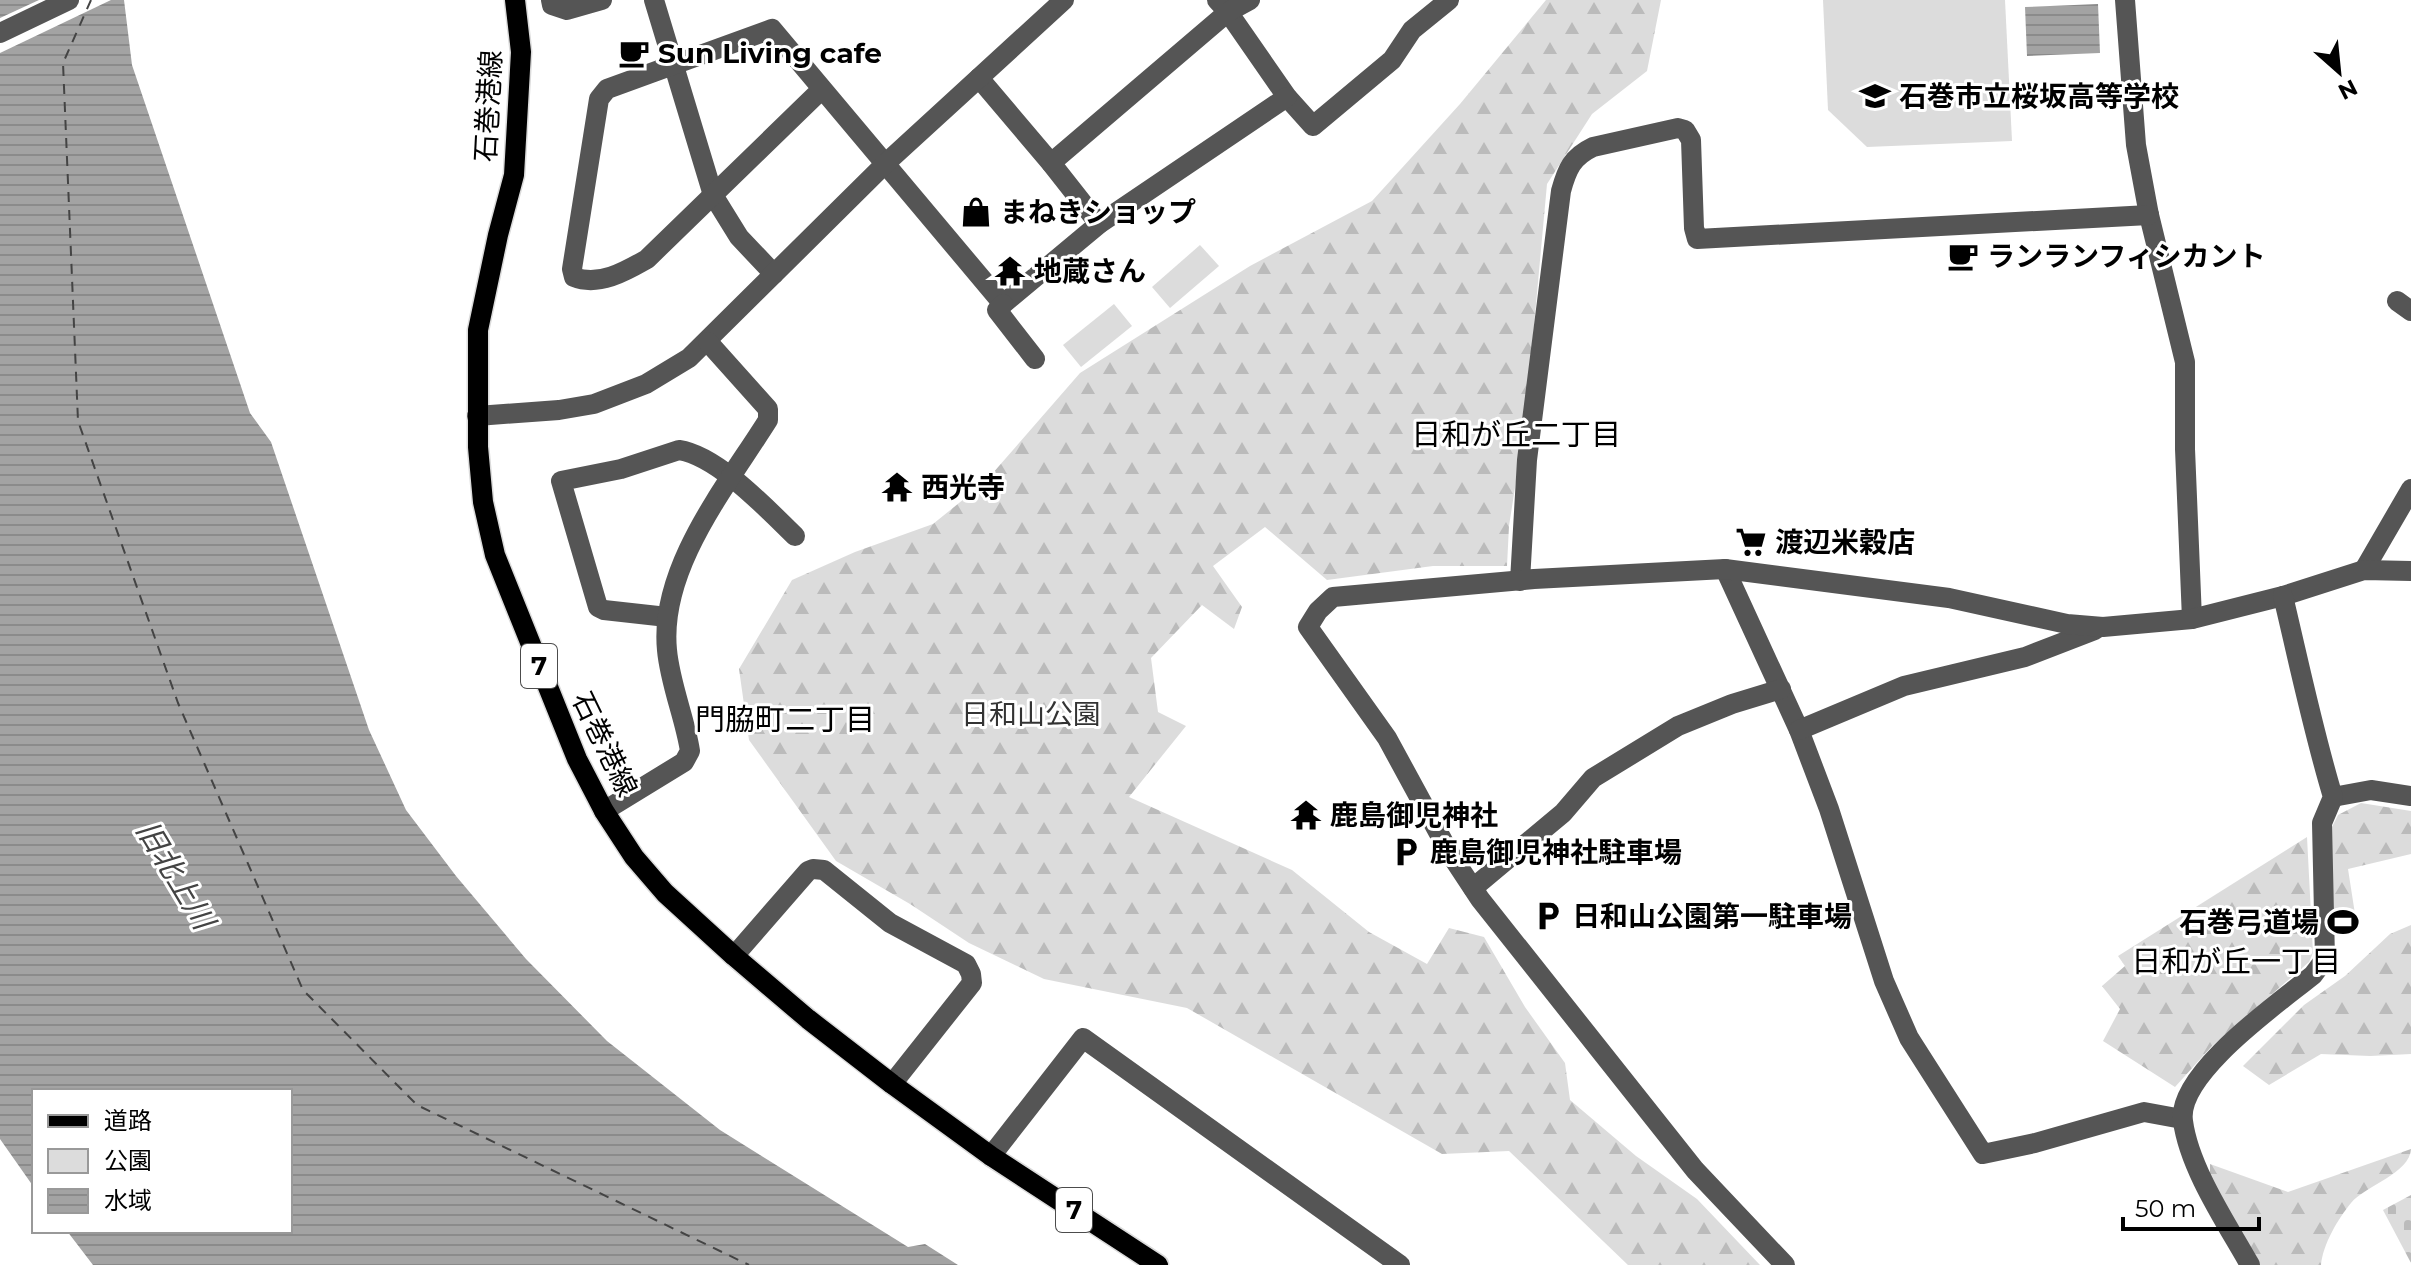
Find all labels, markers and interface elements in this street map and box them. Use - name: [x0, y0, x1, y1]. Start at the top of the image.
- north arrow: [2299, 32, 2379, 112]
- cafe icon: Sun Living cafe: [617, 36, 651, 70]
- place label: Sun Living cafe: [658, 36, 882, 70]
- street label: 石巻港線: [468, 49, 508, 163]
- text: N: [2334, 73, 2362, 105]
- school or university icon: 石巻市立桜坂高等学校: [1858, 79, 1892, 113]
- place label: 石巻市立桜坂高等学校: [1899, 79, 2179, 113]
- shop icon: まねきショップ: [959, 195, 993, 229]
- place label: まねきショップ: [1000, 195, 1196, 229]
- cafe icon: ランランフィシカント: [1946, 239, 1980, 273]
- place label: ランランフィシカント: [1987, 239, 2266, 273]
- temple icon: 地蔵さん: [993, 254, 1027, 288]
- place label: 地蔵さん: [1034, 254, 1146, 288]
- district label: 日和が丘二丁目: [1411, 416, 1621, 453]
- temple icon: 西光寺: [880, 470, 914, 504]
- place label: 西光寺: [921, 470, 1005, 504]
- supermarket icon: 渡辺米穀店: [1734, 525, 1768, 559]
- place label: 渡辺米穀店: [1775, 525, 1915, 559]
- road number: 7: [521, 644, 557, 688]
- street label: 石巻港線: [565, 686, 645, 802]
- park label: 日和山公園: [961, 697, 1101, 731]
- district label: 門脇町二丁目: [695, 701, 875, 738]
- temple icon: 鹿島御児神社: [1289, 798, 1323, 832]
- place label: 鹿島御児神社: [1330, 798, 1498, 832]
- water label: 旧北上川: [129, 814, 224, 938]
- parking icon: 鹿島御児神社駐車場: [1389, 835, 1423, 869]
- place label: 鹿島御児神社駐車場: [1430, 835, 1682, 869]
- parking icon: 日和山公園第一駐車場: [1531, 899, 1565, 933]
- place label: 日和山公園第一駐車場: [1572, 899, 1852, 933]
- place label: 石巻弓道場: [2179, 905, 2319, 939]
- sports icon: 石巻弓道場: [2326, 905, 2360, 939]
- district label: 日和が丘一丁目: [2131, 943, 2341, 980]
- legend: [32, 1089, 292, 1233]
- text: 道路: [104, 1106, 152, 1135]
- text: 公園: [104, 1146, 152, 1175]
- scale bar: [2123, 1181, 2259, 1231]
- text: 水域: [104, 1186, 152, 1215]
- road number: 7: [1056, 1188, 1092, 1232]
- text: 50 m: [2135, 1194, 2196, 1223]

